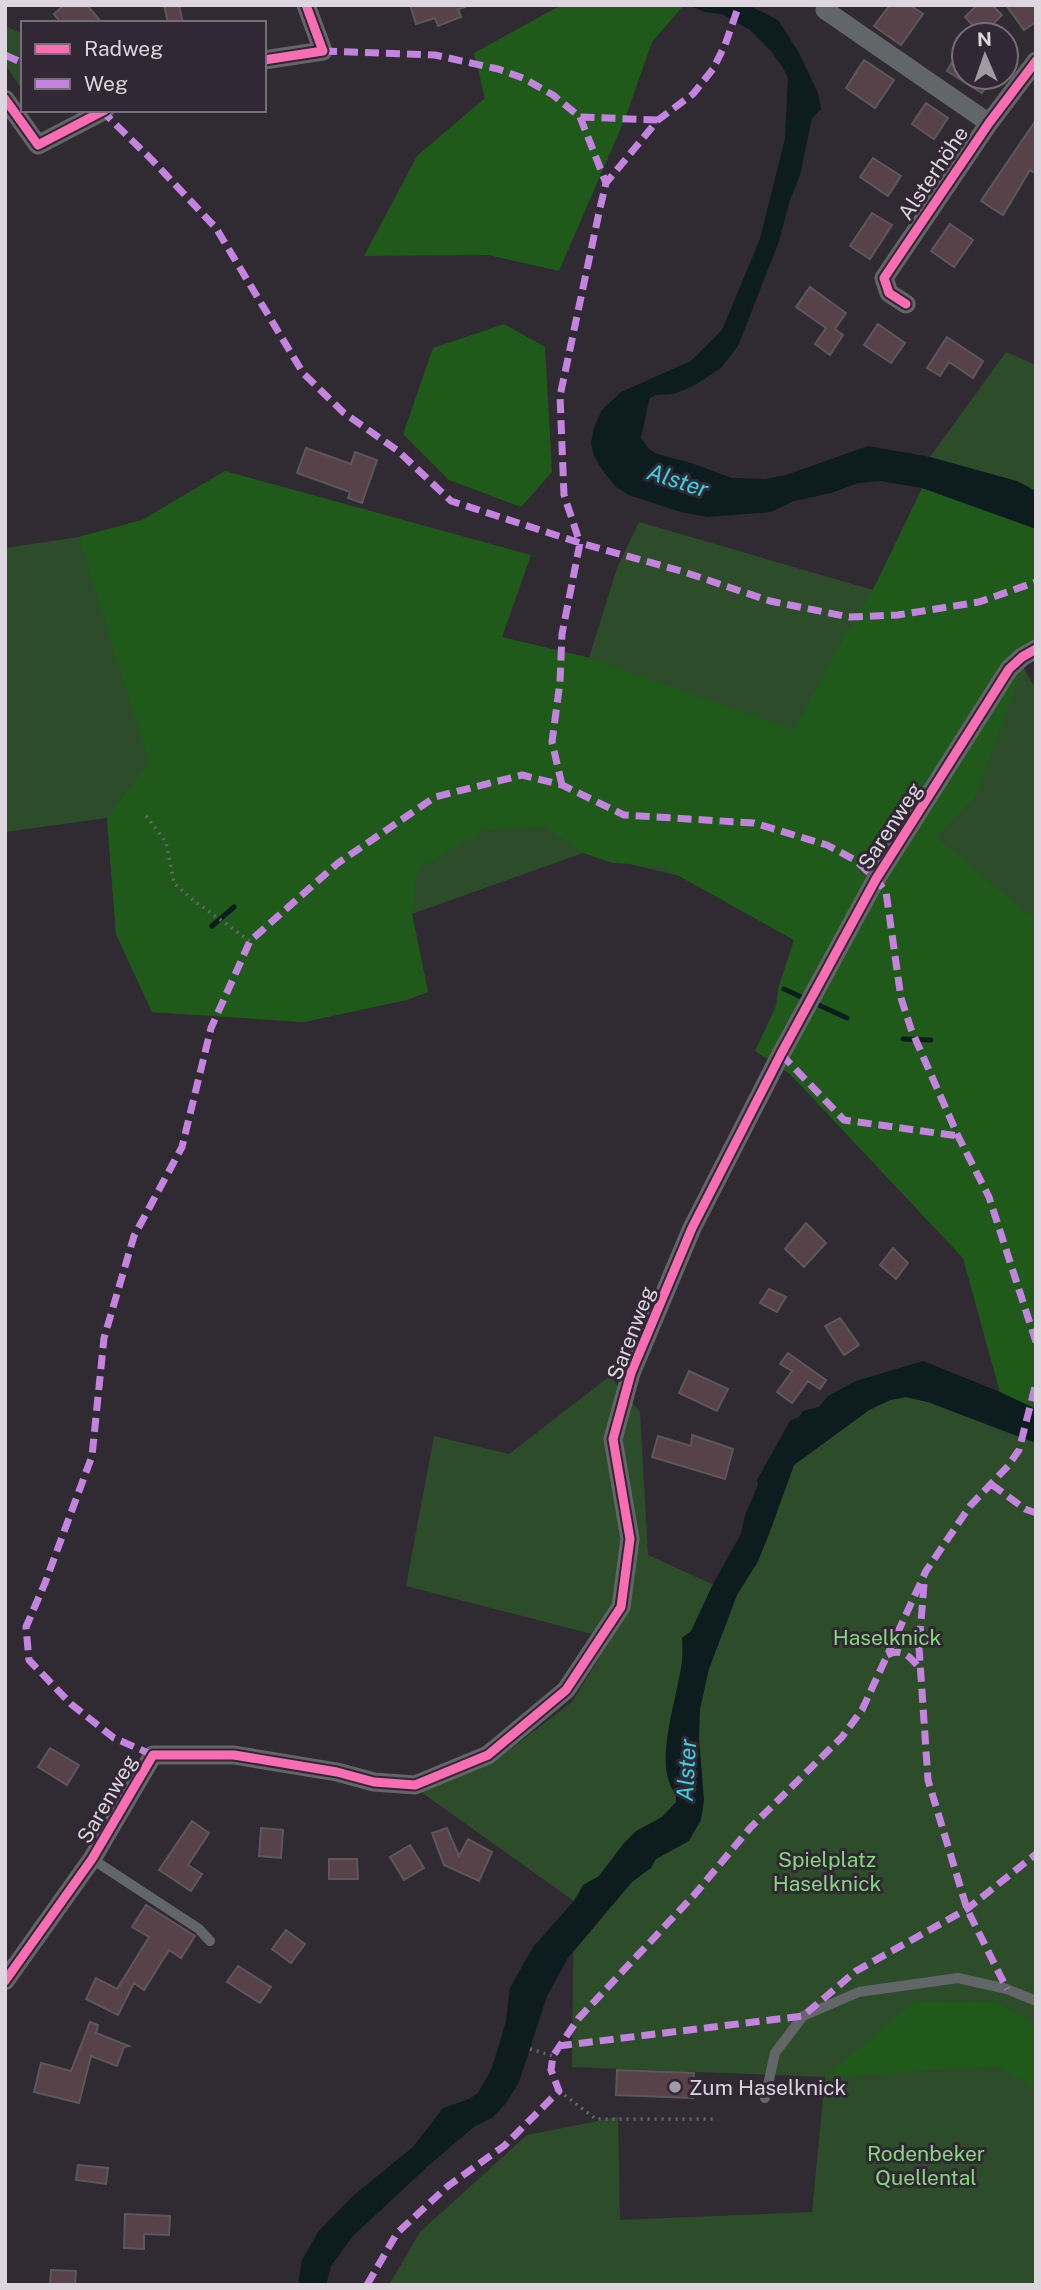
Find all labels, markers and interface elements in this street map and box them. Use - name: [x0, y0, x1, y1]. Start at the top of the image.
- legend: [21, 21, 266, 112]
- north arrow: [950, 21, 1020, 91]
- text: N: [977, 28, 992, 50]
- text: Radweg: [84, 36, 163, 61]
- text: Weg: [84, 71, 128, 96]
- street label: Alsterhöhe: [893, 122, 973, 224]
- water label: Alster: [644, 457, 712, 503]
- street label: Sarenweg: [853, 778, 927, 874]
- street label: Sarenweg: [602, 1283, 660, 1383]
- park label: Haselknick: [833, 1625, 941, 1650]
- water label: Alster: [671, 1738, 701, 1802]
- street label: Sarenweg: [72, 1750, 142, 1848]
- park label: Spielplatz Haselknick: [773, 1847, 881, 1896]
- place label: Zum Haselknick: [689, 2075, 847, 2100]
- marker: Zum Haselknick: [667, 2079, 683, 2095]
- park label: Rodenbeker Quellental: [867, 2141, 985, 2190]

